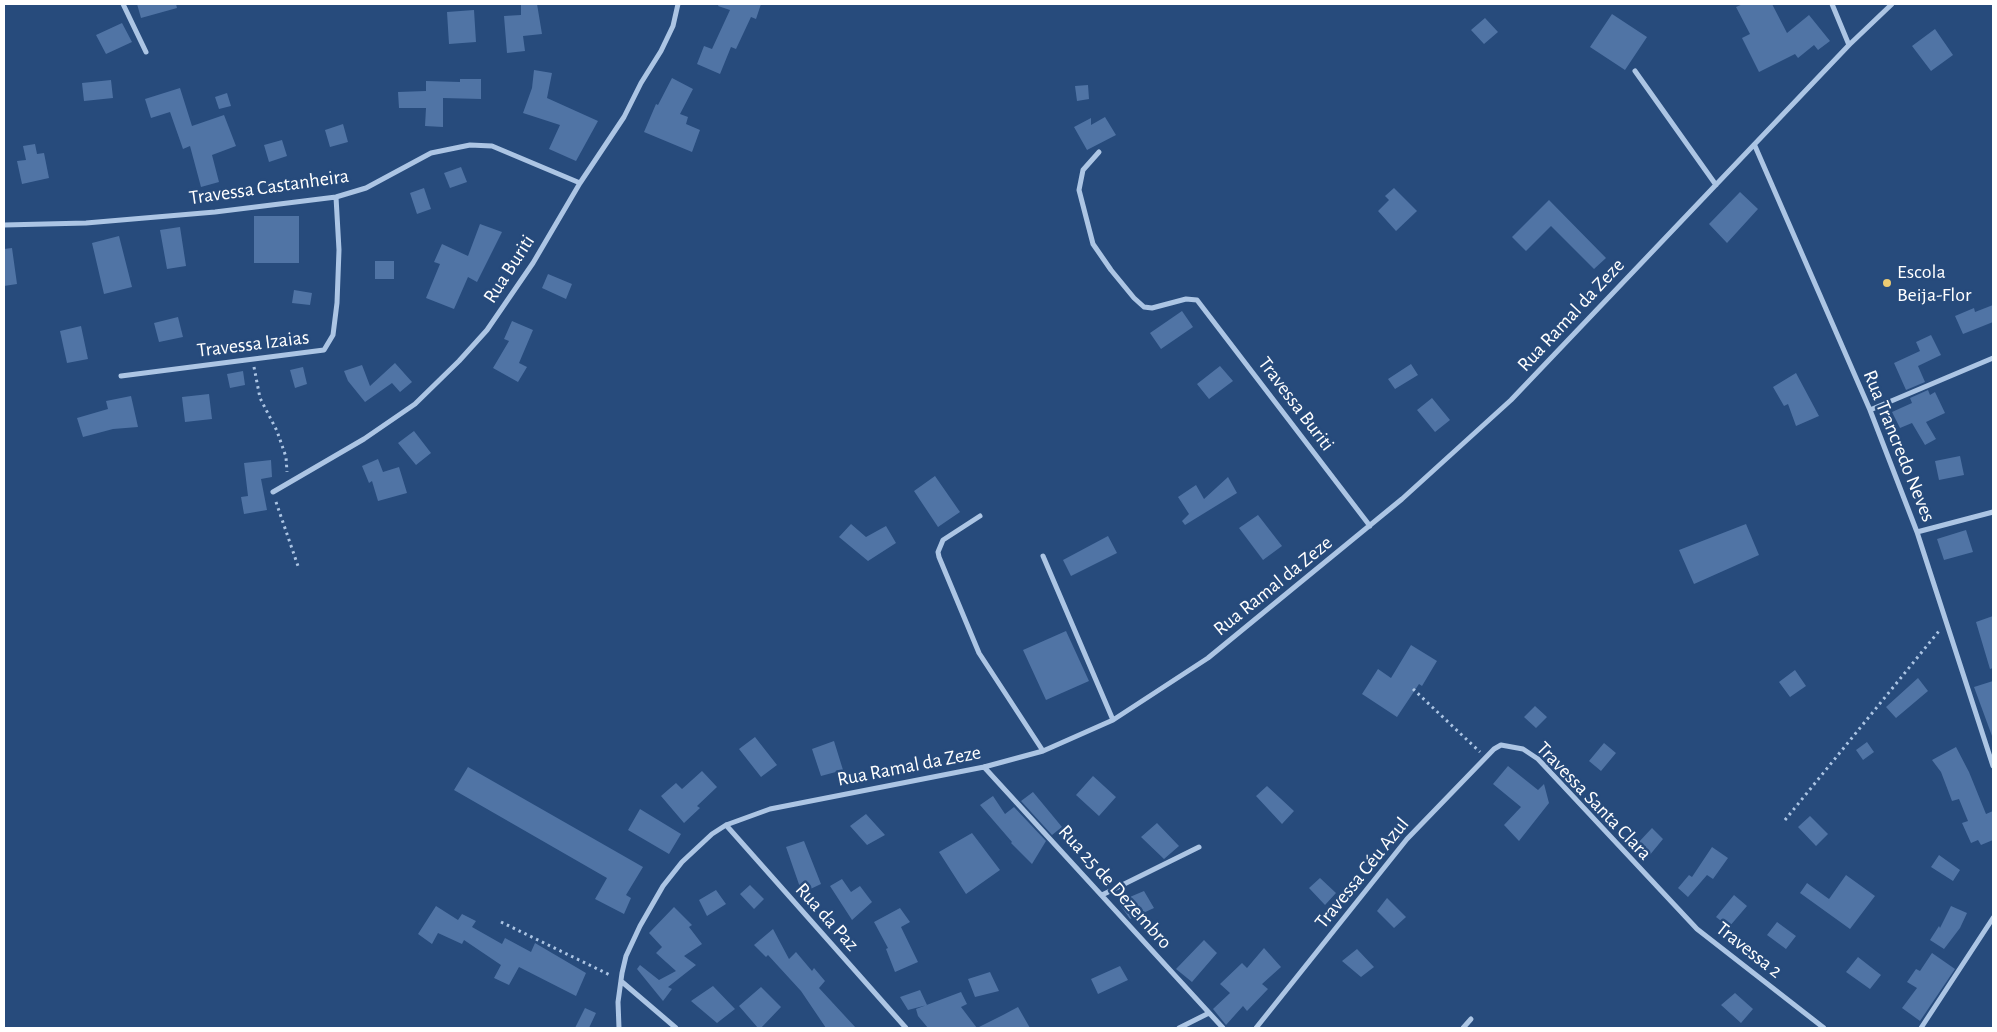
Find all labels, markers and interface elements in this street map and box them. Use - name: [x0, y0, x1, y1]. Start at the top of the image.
- street label: Travessa Castanheira: [187, 164, 351, 210]
- street label: Rua Buriti: [478, 230, 540, 308]
- street label: Rua Ramal da Zeze: [1512, 253, 1630, 377]
- place label: Escola Beija-Flor: [1897, 260, 1971, 307]
- marker: Escola Beija-Flor: [1881, 277, 1893, 289]
- street label: Travessa Izaias: [196, 325, 310, 363]
- street label: Travessa Buriti: [1253, 352, 1339, 456]
- street label: Rua Trancredo Neves: [1858, 367, 1940, 525]
- street label: Rua Ramal da Zeze: [1209, 531, 1337, 641]
- street label: Travessa Santa Clara: [1531, 737, 1657, 865]
- street label: Rua Ramal da Zeze: [835, 740, 983, 792]
- street label: Travessa Céu Azul: [1310, 813, 1414, 933]
- street label: Rua 25 de Dezembro: [1053, 820, 1177, 954]
- street label: Rua da Paz: [790, 878, 864, 956]
- street label: Travessa 2: [1711, 917, 1787, 983]

